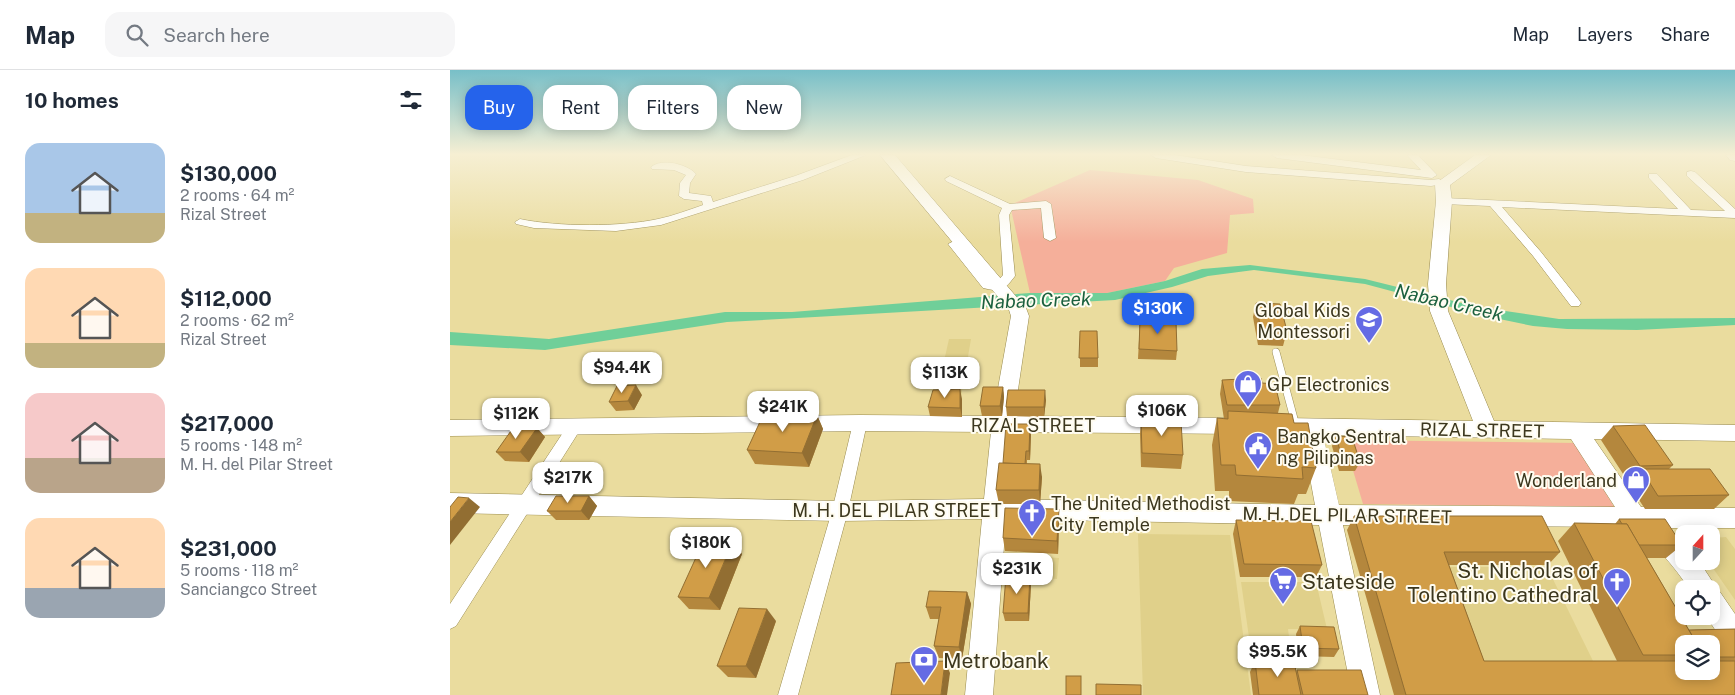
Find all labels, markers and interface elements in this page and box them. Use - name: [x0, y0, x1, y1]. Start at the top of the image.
- search box: [105, 12, 455, 57]
- text: Map: [25, 21, 75, 49]
- icon: search: [123, 21, 151, 49]
- text: Search here: [163, 24, 270, 46]
- text: Map: [1513, 24, 1549, 45]
- text: Layers: [1577, 24, 1633, 45]
- text: Share: [1661, 24, 1710, 45]
- chip: Buy: [465, 85, 533, 130]
- chip: Rent: [543, 85, 618, 130]
- chip: Filters: [628, 85, 717, 130]
- chip: New: [727, 85, 801, 130]
- icon: filters: [397, 86, 425, 114]
- text: 10 homes: [25, 88, 119, 113]
- text: $130,000: [180, 161, 277, 186]
- icon: home: [65, 163, 125, 223]
- text: 2 rooms · 64 m²: [180, 186, 294, 205]
- text: Rizal Street: [180, 205, 267, 224]
- water label: Nabao Creek: [1393, 279, 1506, 325]
- text: $112,000: [180, 286, 272, 311]
- water label: Nabao Creek: [980, 287, 1092, 313]
- icon: home: [65, 288, 125, 348]
- pin: $130K: [1123, 292, 1193, 335]
- text: $130K: [1133, 299, 1183, 318]
- place label: Global Kids Montessori: [1255, 300, 1350, 342]
- school or university icon: Global Kids Montessori: [1354, 305, 1384, 344]
- text: 2 rooms · 62 m²: [180, 311, 294, 330]
- text: Rizal Street: [180, 330, 267, 349]
- pin: $94.4K: [581, 352, 663, 394]
- pin: $113K: [910, 356, 980, 399]
- text: $94.4K: [593, 358, 651, 377]
- text: $113K: [922, 363, 968, 382]
- shop icon: GP Electronics: [1233, 369, 1263, 408]
- place label: GP Electronics: [1267, 374, 1389, 395]
- pin: $241K: [748, 390, 818, 433]
- pin: $106K: [1127, 394, 1197, 437]
- text: $241K: [758, 397, 808, 416]
- pin: $112K: [481, 398, 551, 440]
- text: $106K: [1137, 401, 1187, 420]
- text: $112K: [493, 404, 539, 423]
- text: $217,000: [180, 411, 274, 436]
- icon: home: [65, 413, 125, 473]
- street label: RIZAL STREET: [971, 415, 1096, 436]
- street label: RIZAL STREET: [1420, 418, 1545, 442]
- place label: Bangko Sentral ng Pilipinas: [1277, 426, 1406, 468]
- public building icon: Bangko Sentral ng Pilipinas: [1243, 431, 1273, 470]
- text: 5 rooms · 148 m²: [180, 436, 302, 455]
- text: M. H. del Pilar Street: [180, 455, 333, 474]
- pin: $217K: [533, 462, 603, 504]
- shop icon: Wonderland: [1621, 465, 1651, 504]
- text: $217K: [543, 468, 593, 487]
- place label: Wonderland: [1516, 470, 1617, 491]
- place label: The United Methodist City Temple: [1051, 493, 1230, 535]
- church icon: The United Methodist City Temple: [1017, 498, 1047, 537]
- street label: M. H. DEL PILAR STREET: [792, 500, 1002, 521]
- street label: M. H. DEL PILAR STREET: [1242, 503, 1452, 527]
- north arrow: [1675, 525, 1720, 570]
- map controls: [1675, 525, 1720, 680]
- pin: $180K: [671, 526, 741, 569]
- text: $180K: [681, 533, 731, 552]
- text: $231,000: [180, 536, 277, 561]
- icon: home: [65, 538, 125, 598]
- pin: $231K: [982, 552, 1052, 595]
- place label: St. Nicholas of Tolentino Cathedral: [1407, 558, 1598, 607]
- text: $231K: [992, 559, 1042, 578]
- text: 5 rooms · 118 m²: [180, 561, 299, 580]
- supermarket icon: Stateside: [1268, 566, 1298, 605]
- church icon: St. Nicholas of Tolentino Cathedral: [1602, 567, 1632, 606]
- place label: Stateside: [1302, 569, 1395, 594]
- text: Sanciangco Street: [180, 580, 317, 599]
- button: locate: [1675, 580, 1720, 625]
- button: layers: [1675, 635, 1720, 680]
- pin: $95.5K: [1237, 636, 1319, 678]
- text: $95.5K: [1249, 642, 1307, 661]
- bank icon: Metrobank: [909, 645, 939, 684]
- place label: Metrobank: [943, 648, 1049, 673]

